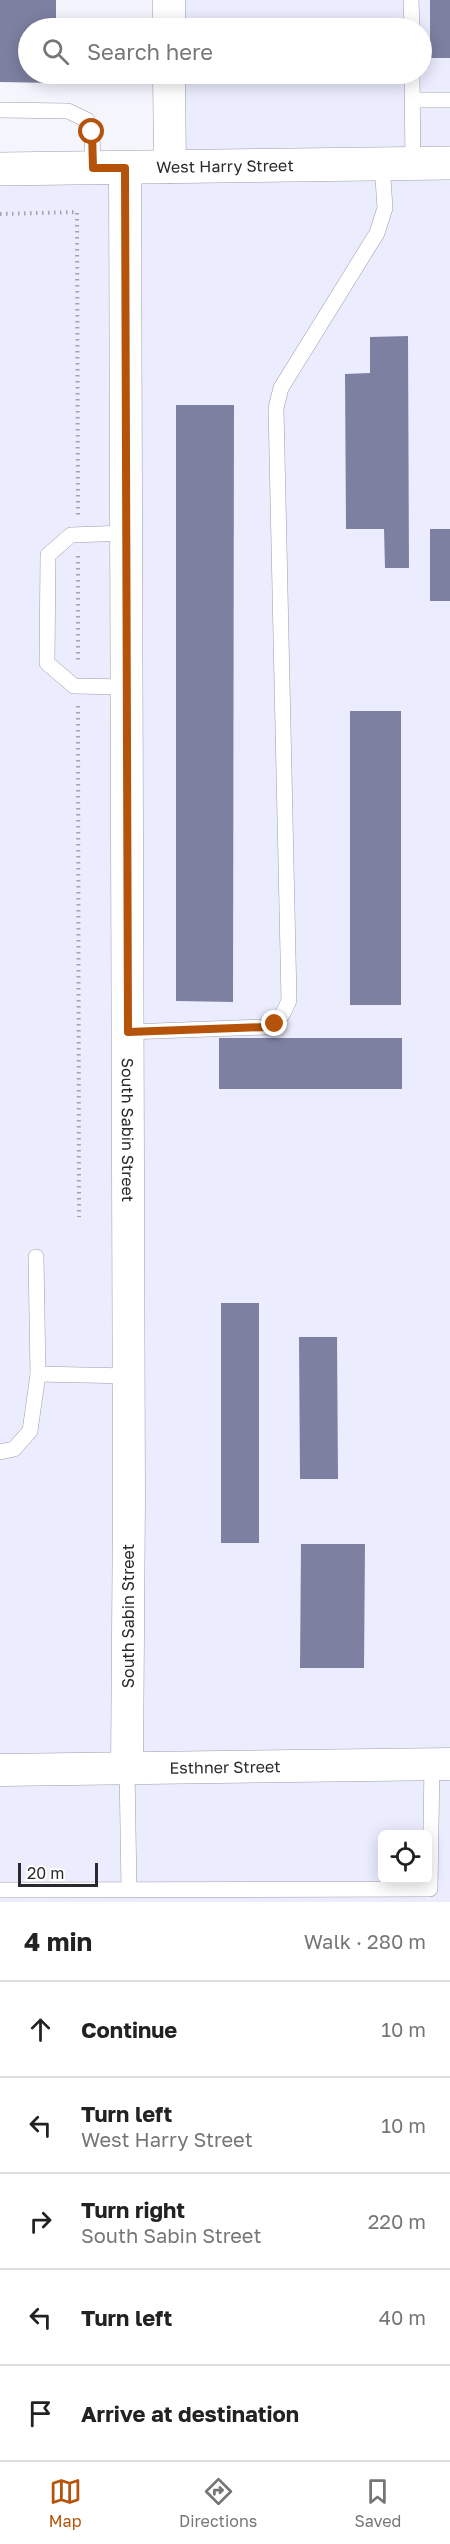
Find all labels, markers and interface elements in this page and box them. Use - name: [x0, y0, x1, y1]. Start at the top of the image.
- search box: [18, 18, 432, 84]
- icon: search: [39, 35, 72, 68]
- text: Search here: [87, 38, 213, 65]
- route start: [78, 118, 104, 144]
- street label: West Harry Street: [156, 155, 294, 177]
- route end: [261, 1010, 287, 1036]
- street label: South Sabin Street: [118, 1058, 138, 1202]
- street label: South Sabin Street: [118, 1544, 138, 1688]
- street label: Esthner Street: [169, 1756, 281, 1778]
- map controls: [378, 1830, 432, 1884]
- button: locate: [378, 1830, 432, 1884]
- scale bar: [18, 1860, 98, 1888]
- text: 20 m: [27, 1863, 64, 1883]
- text: 4 min: [24, 1926, 92, 1957]
- text: Walk · 280 m: [304, 1929, 426, 1953]
- icon: ahead: [24, 2013, 57, 2046]
- text: Continue: [81, 2016, 177, 2043]
- text: 10 m: [381, 2017, 426, 2041]
- text: Turn left: [81, 2100, 172, 2127]
- icon: left: [24, 2109, 57, 2142]
- text: 10 m: [381, 2113, 426, 2137]
- text: West Harry Street: [81, 2127, 253, 2151]
- text: Turn right: [81, 2196, 185, 2223]
- icon: right: [24, 2205, 57, 2238]
- text: 220 m: [368, 2209, 426, 2233]
- text: South Sabin Street: [81, 2223, 261, 2247]
- icon: left: [24, 2301, 57, 2334]
- text: Turn left: [81, 2304, 172, 2331]
- text: 40 m: [379, 2305, 426, 2329]
- icon: arrive: [24, 2397, 57, 2430]
- text: Arrive at destination: [81, 2400, 299, 2427]
- tab: Map: [49, 2475, 82, 2531]
- tab: Directions: [179, 2475, 257, 2531]
- tab: Saved: [355, 2475, 401, 2531]

